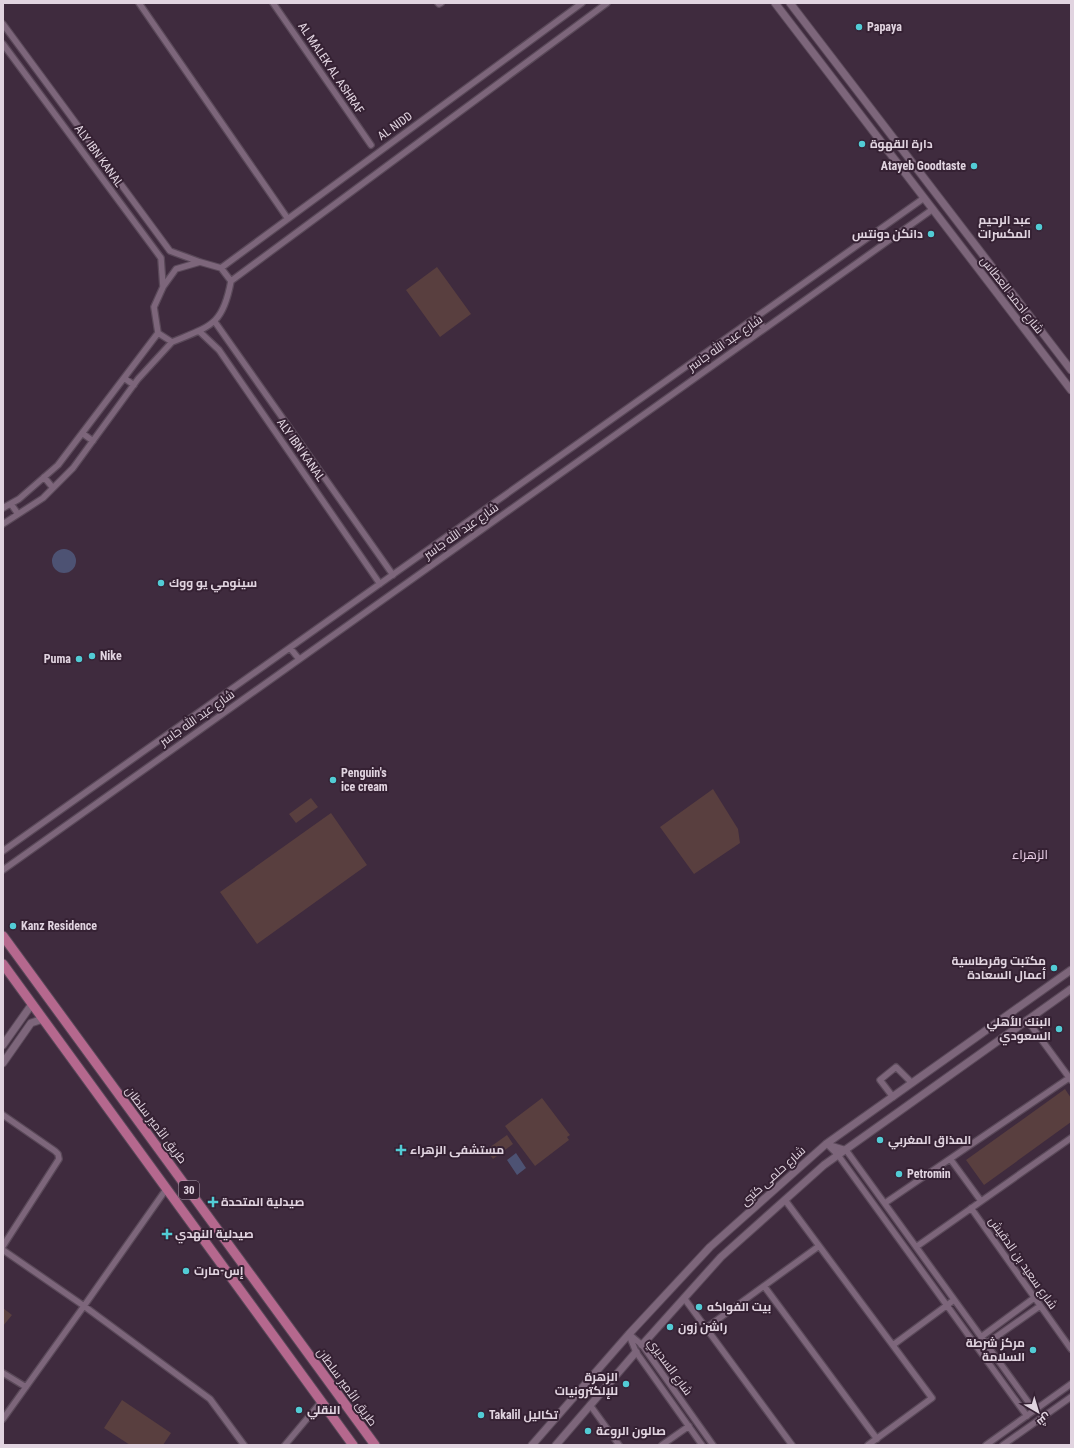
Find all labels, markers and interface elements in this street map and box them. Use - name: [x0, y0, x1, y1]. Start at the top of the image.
- street label: AL MALEK AL ASHRAF: [295, 20, 367, 117]
- place label: Papaya: [867, 20, 902, 34]
- marker: Papaya: [854, 22, 864, 32]
- street label: AL NIDD: [375, 109, 415, 143]
- street label: ALY IBN KANAL: [72, 122, 126, 190]
- place label: دارة القهوة: [870, 137, 933, 152]
- marker: دارة القهوة: [857, 139, 867, 149]
- place label: Atayeb Goodtaste: [881, 159, 966, 173]
- marker: Atayeb Goodtaste: [969, 161, 979, 171]
- place label: عبد الرحيم المكسرات: [978, 213, 1031, 242]
- marker: عبد الرحيم المكسرات: [1034, 222, 1044, 232]
- place label: دانكن دونتس: [852, 227, 923, 242]
- marker: دانكن دونتس: [926, 229, 936, 239]
- street label: شارع احمد العطاس: [977, 253, 1047, 337]
- street label: شارع عبد الله جاسر: [684, 311, 766, 375]
- street label: ALY IBN KANAL: [274, 416, 328, 484]
- street label: شارع عبد الله جاسر: [420, 499, 502, 563]
- place label: سينومي يو ووك: [169, 576, 257, 593]
- marker: سينومي يو ووك: [156, 578, 166, 588]
- place label: Nike: [100, 649, 122, 663]
- marker: Nike: [87, 651, 97, 661]
- place label: Puma: [44, 652, 71, 666]
- marker: Puma: [74, 654, 84, 664]
- street label: شارع عبد الله جاسر: [156, 686, 238, 750]
- place label: Penguin's ice cream: [341, 766, 388, 794]
- marker: Penguin's ice cream: [328, 775, 338, 785]
- district label: الزهراء: [1012, 847, 1048, 862]
- place label: Kanz Residence: [21, 919, 97, 933]
- marker: Kanz Residence: [8, 921, 18, 931]
- place label: مكتبت وقرطاسية أعمال السعادة: [951, 954, 1046, 983]
- marker: مكتبت وقرطاسية أعمال السعادة: [1049, 963, 1059, 973]
- place label: البنك الأهلي السعودي: [986, 1015, 1051, 1046]
- marker: البنك الأهلي السعودي: [1054, 1024, 1064, 1034]
- street label: طريق الأمير سلطان: [122, 1084, 190, 1166]
- place label: المذاق المغربي: [888, 1133, 971, 1150]
- marker: المذاق المغربي: [875, 1135, 885, 1145]
- place label: مستشفى الزهراء: [410, 1143, 504, 1158]
- street label: شارع حلمى كتبى: [738, 1143, 809, 1209]
- marker: مستشفى الزهراء: [395, 1144, 407, 1156]
- place label: Petromin: [907, 1167, 951, 1181]
- marker: Petromin: [894, 1169, 904, 1179]
- road number: 30: [179, 1181, 199, 1199]
- place label: صيدلية المتحدة: [221, 1195, 304, 1209]
- marker: صيدلية المتحدة: [208, 1197, 218, 1207]
- street label: شارع سعيد بن الدقيش: [985, 1214, 1060, 1312]
- place label: صيدلية النهدي: [175, 1227, 254, 1244]
- marker: صيدلية النهدي: [162, 1229, 172, 1239]
- place label: إس-مارت: [194, 1264, 244, 1279]
- marker: إس-مارت: [181, 1266, 191, 1276]
- place label: بيت الفواكه: [707, 1300, 771, 1315]
- marker: بيت الفواكه: [694, 1302, 704, 1312]
- place label: راشن زون: [678, 1320, 727, 1335]
- marker: راشن زون: [665, 1322, 675, 1332]
- street label: شارع السديري: [642, 1336, 695, 1400]
- place label: مركز شرطة السلامة: [966, 1336, 1025, 1364]
- street label: طريق الأمير سلطان: [314, 1345, 380, 1429]
- marker: مركز شرطة السلامة: [1028, 1345, 1038, 1355]
- place label: الزهرة للإلكترونيات: [555, 1370, 618, 1399]
- marker: الزهرة للإلكترونيات: [621, 1379, 631, 1389]
- north arrow: [1018, 1392, 1058, 1432]
- place label: النقلي: [307, 1403, 340, 1420]
- marker: النقلي: [294, 1405, 304, 1415]
- place label: Takalil تكاليل: [489, 1408, 558, 1423]
- marker: Takalil تكاليل: [476, 1410, 486, 1420]
- text: ش: [1034, 1410, 1053, 1429]
- place label: صالون الروعة: [596, 1424, 666, 1439]
- marker: صالون الروعة: [583, 1426, 593, 1436]

